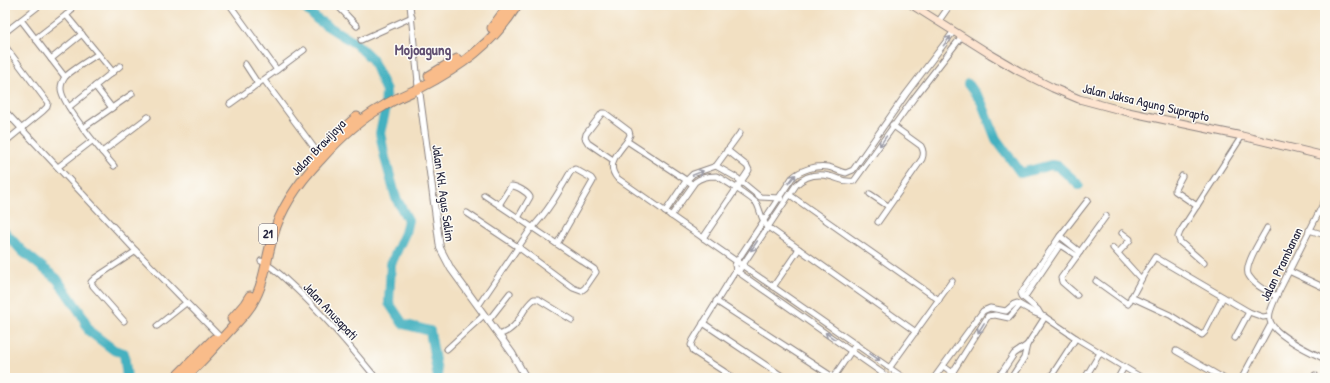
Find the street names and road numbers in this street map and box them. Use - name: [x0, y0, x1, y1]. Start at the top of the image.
- street label: Jalan Jaksa Agung Suprapto: [1081, 79, 1211, 125]
- street label: Jalan Brawijaya: [287, 115, 349, 179]
- street label: Jalan KH. Agus Salim: [428, 143, 460, 243]
- road number: 21: [259, 224, 277, 244]
- street label: Jalan Prambanan: [1255, 224, 1307, 304]
- street label: Jalan Anusapati: [300, 278, 362, 344]

